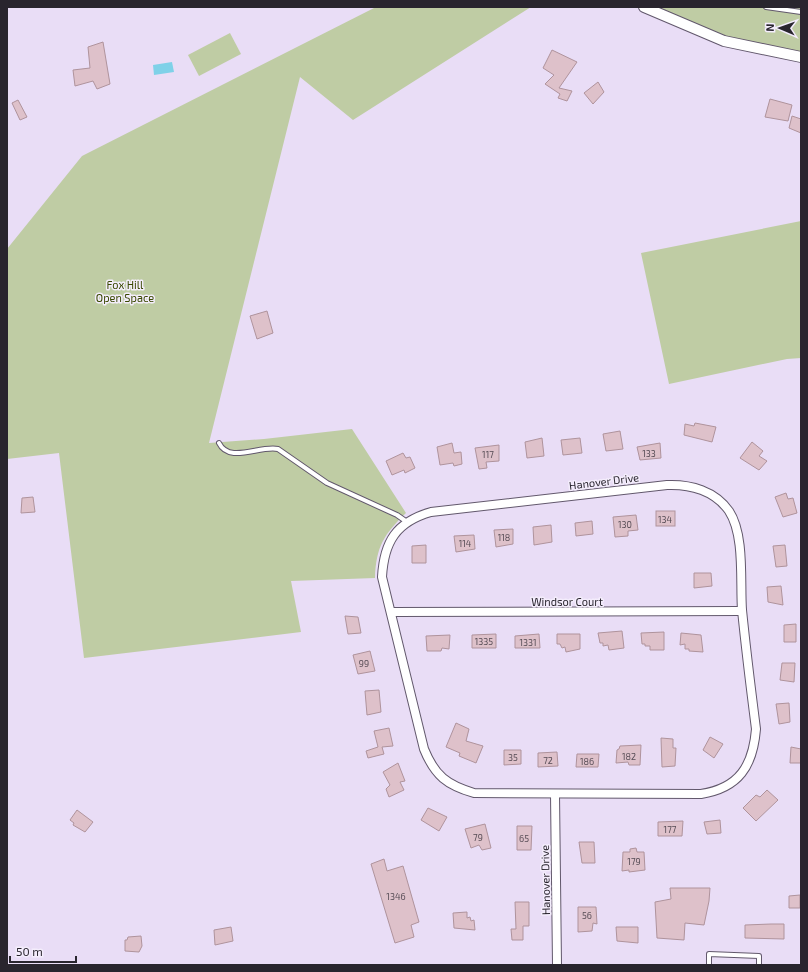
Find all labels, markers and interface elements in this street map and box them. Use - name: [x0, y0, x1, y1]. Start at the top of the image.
- north arrow: [760, 8, 800, 48]
- text: N: [763, 23, 776, 32]
- park label: Fox Hill Open Space: [96, 278, 154, 304]
- house number: 133: [642, 448, 656, 459]
- house number: 117: [482, 449, 494, 460]
- street label: Hanover Drive: [568, 470, 640, 492]
- house number: 134: [658, 514, 673, 525]
- house number: 130: [618, 519, 632, 530]
- house number: 118: [498, 532, 510, 543]
- house number: 114: [459, 538, 472, 549]
- street label: Windsor Court: [531, 595, 603, 608]
- house number: 1335: [475, 636, 493, 647]
- house number: 1331: [519, 637, 537, 648]
- house number: 99: [359, 658, 369, 669]
- house number: 182: [622, 751, 636, 762]
- house number: 35: [508, 752, 518, 763]
- house number: 72: [543, 755, 553, 766]
- house number: 186: [580, 756, 594, 767]
- house number: 177: [664, 824, 677, 835]
- house number: 79: [473, 832, 483, 843]
- house number: 65: [519, 833, 529, 844]
- street label: Hanover Drive: [538, 845, 552, 915]
- house number: 179: [627, 856, 641, 867]
- house number: 1346: [386, 891, 406, 902]
- house number: 56: [582, 910, 592, 921]
- scale bar: [10, 938, 76, 964]
- text: 50 m: [16, 944, 43, 958]

